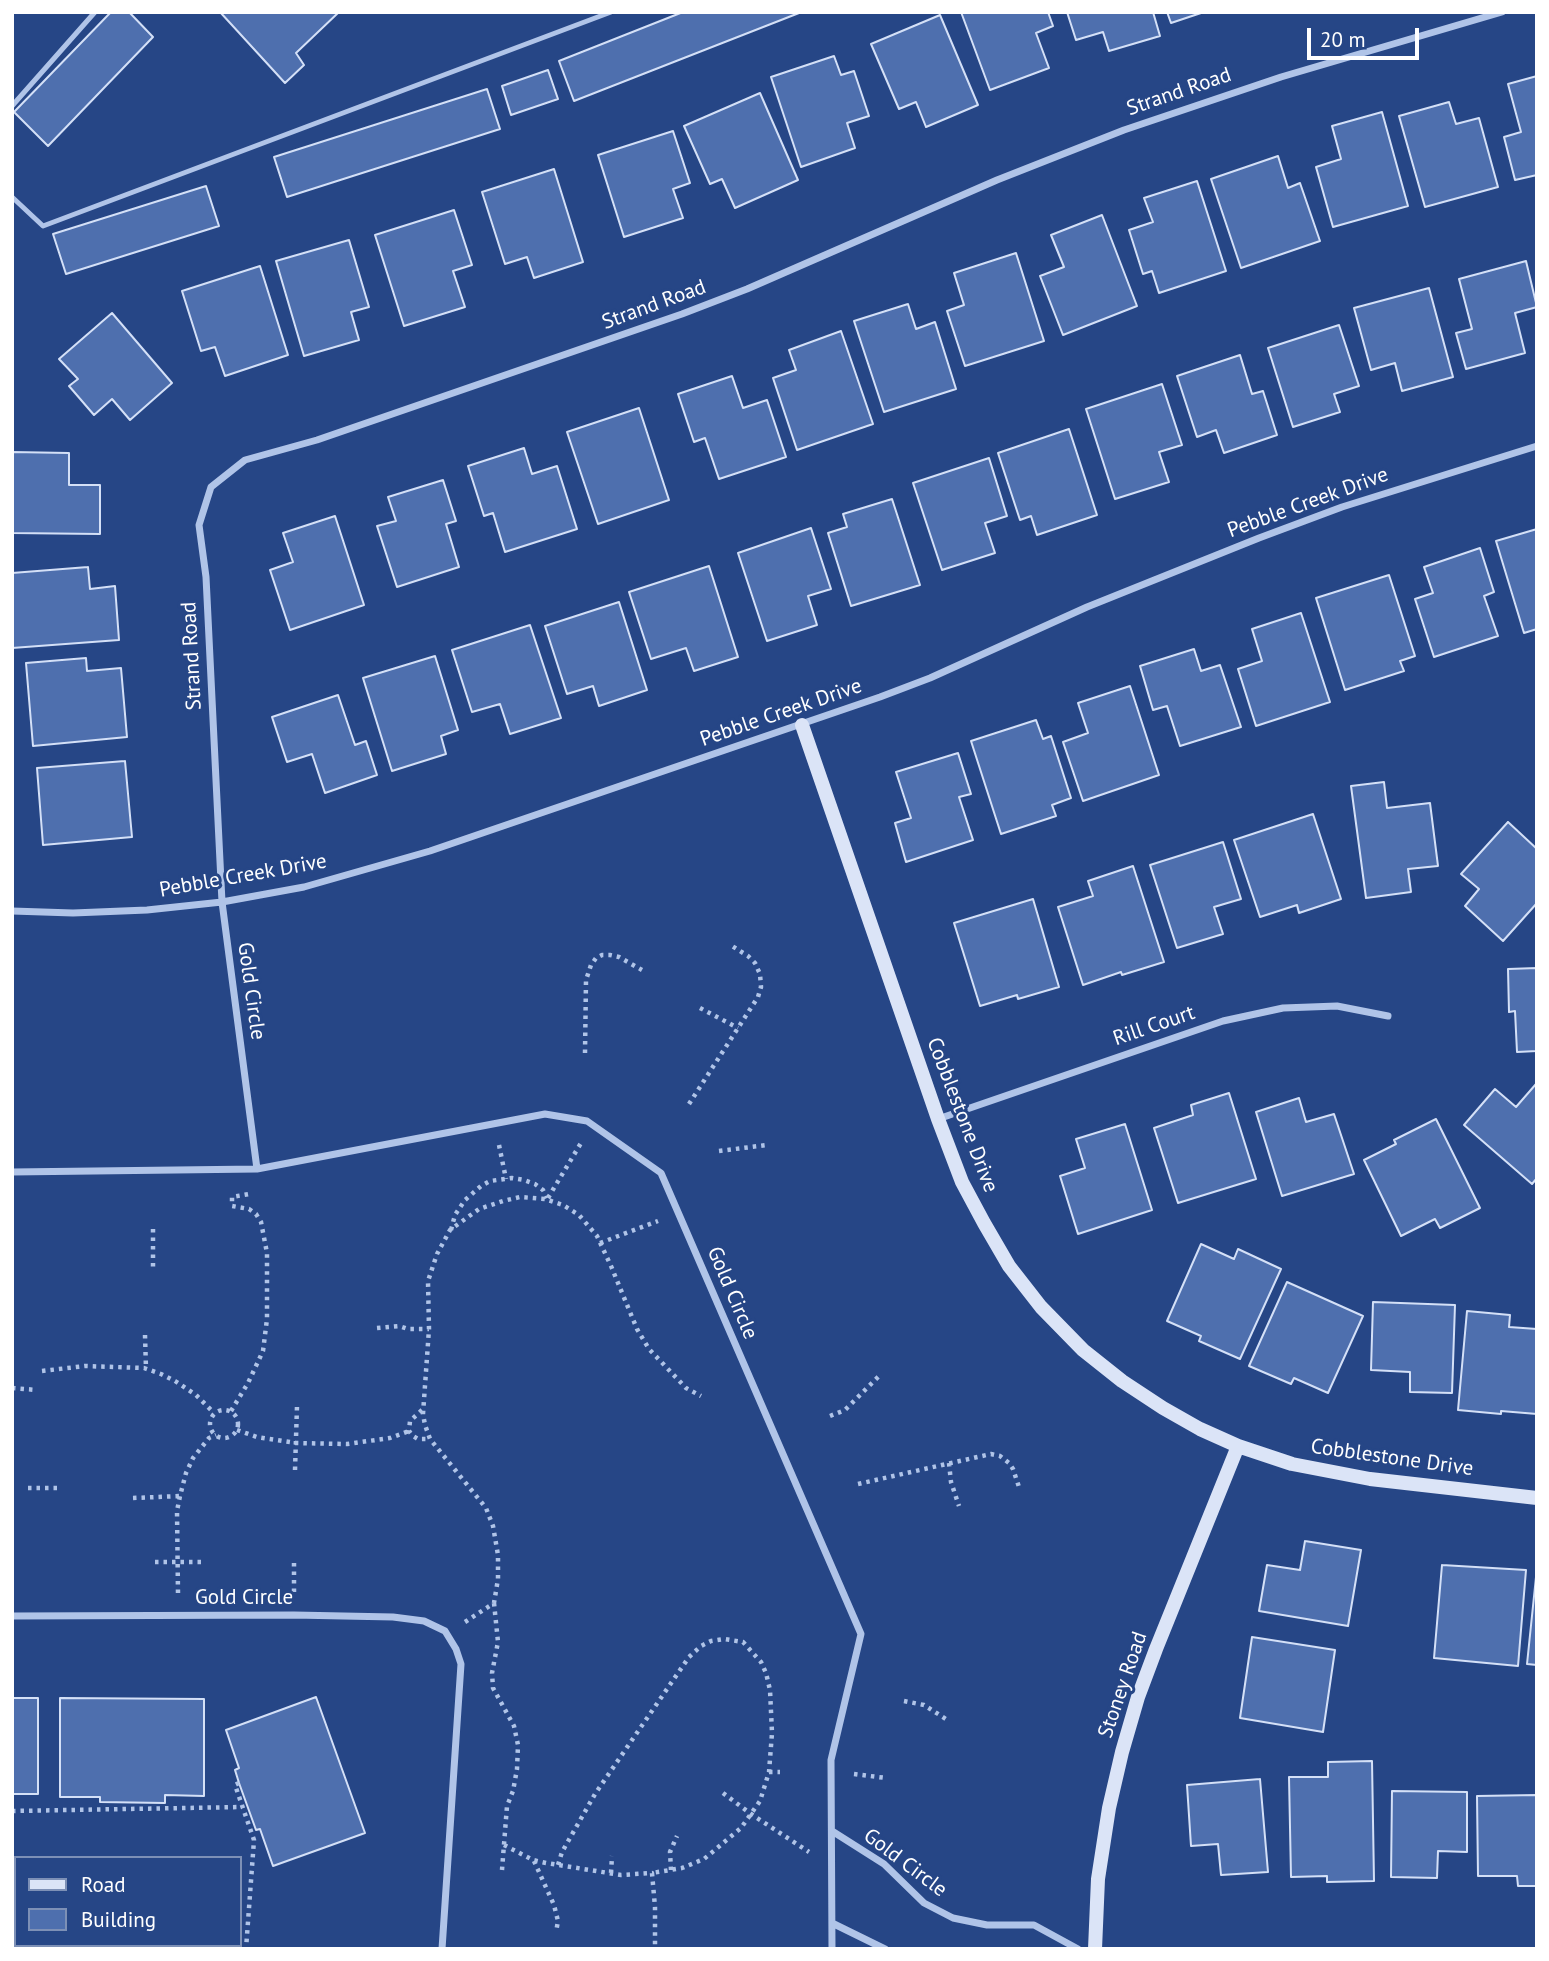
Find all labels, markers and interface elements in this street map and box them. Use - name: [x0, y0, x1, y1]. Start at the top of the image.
- scale bar: [1311, 14, 1423, 58]
- text: 20 m: [1320, 26, 1366, 53]
- street label: Strand Road: [1124, 62, 1234, 122]
- street label: Strand Road: [599, 275, 709, 335]
- street label: Pebble Creek Drive: [1224, 462, 1392, 544]
- street label: Strand Road: [177, 601, 207, 711]
- street label: Pebble Creek Drive: [697, 674, 865, 752]
- street label: Pebble Creek Drive: [157, 849, 329, 903]
- street label: Gold Circle: [232, 941, 270, 1041]
- street label: Rill Court: [1110, 1000, 1198, 1052]
- street label: Cobblestone Drive: [921, 1034, 1003, 1196]
- street label: Gold Circle: [701, 1243, 763, 1343]
- street label: Cobblestone Drive: [1309, 1434, 1475, 1482]
- street label: Gold Circle: [195, 1585, 293, 1611]
- street label: Stoney Road: [1093, 1628, 1153, 1742]
- street label: Gold Circle: [858, 1823, 952, 1903]
- legend: [14, 1856, 242, 1947]
- text: Road: [81, 1871, 125, 1898]
- text: Building: [81, 1906, 156, 1933]

